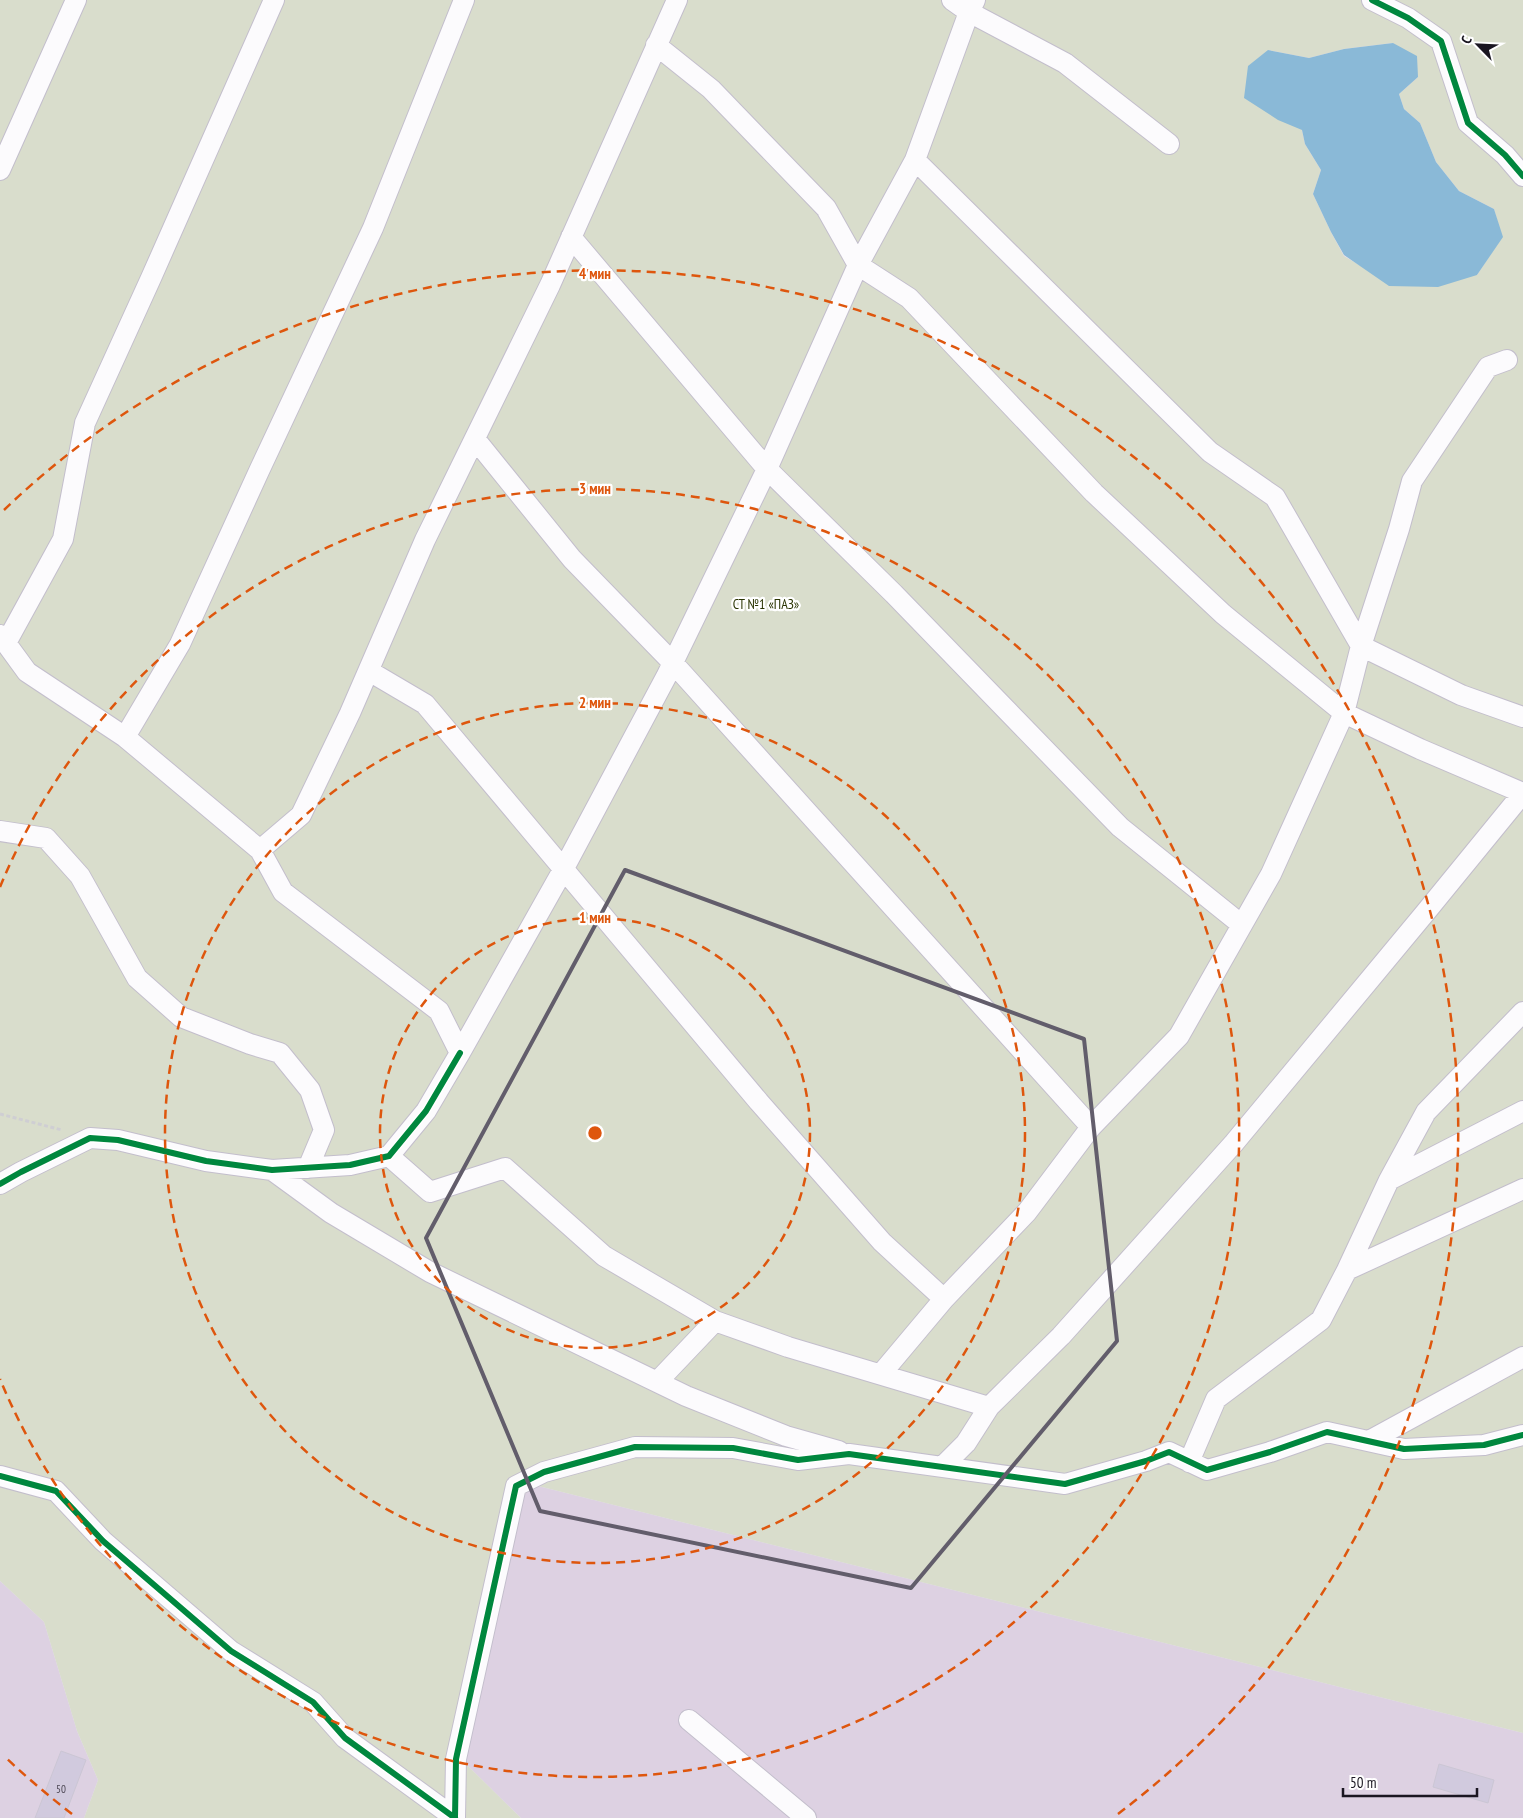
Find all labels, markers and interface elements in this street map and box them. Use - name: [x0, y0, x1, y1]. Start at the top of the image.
- north arrow: [1453, 20, 1503, 70]
- text: С: [1457, 33, 1476, 46]
- text: 4 мин: [579, 264, 611, 283]
- text: 3 мин: [579, 479, 611, 498]
- park label: СТ №1 «ПАЗ»: [733, 595, 799, 613]
- text: 2 мин: [579, 693, 611, 712]
- text: 1 мин: [579, 908, 611, 927]
- centre of rings: [586, 1124, 604, 1142]
- scale bar: [1343, 1766, 1477, 1798]
- text: 50 m: [1350, 1773, 1376, 1792]
- house number: 50: [56, 1782, 66, 1796]

